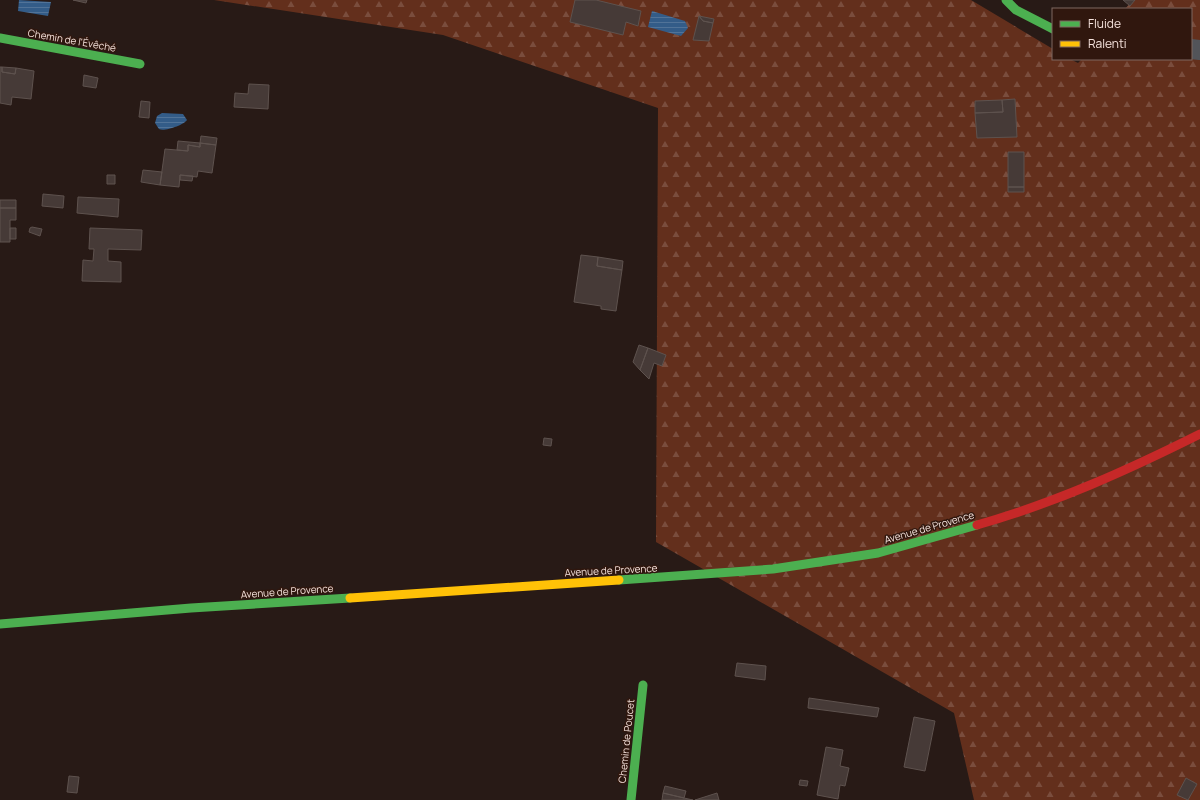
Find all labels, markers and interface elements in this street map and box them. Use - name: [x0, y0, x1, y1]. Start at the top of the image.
- legend: [1052, 8, 1192, 60]
- text: Fluide: [1088, 15, 1121, 32]
- street label: Chemin de l'Évêché: [27, 25, 117, 55]
- text: Ralenti: [1088, 35, 1127, 52]
- street label: Avenue de Provence: [882, 507, 976, 547]
- street label: Avenue de Provence: [564, 561, 658, 579]
- street label: Avenue de Provence: [240, 581, 334, 601]
- street label: Chemin de Poucet: [615, 698, 637, 784]

